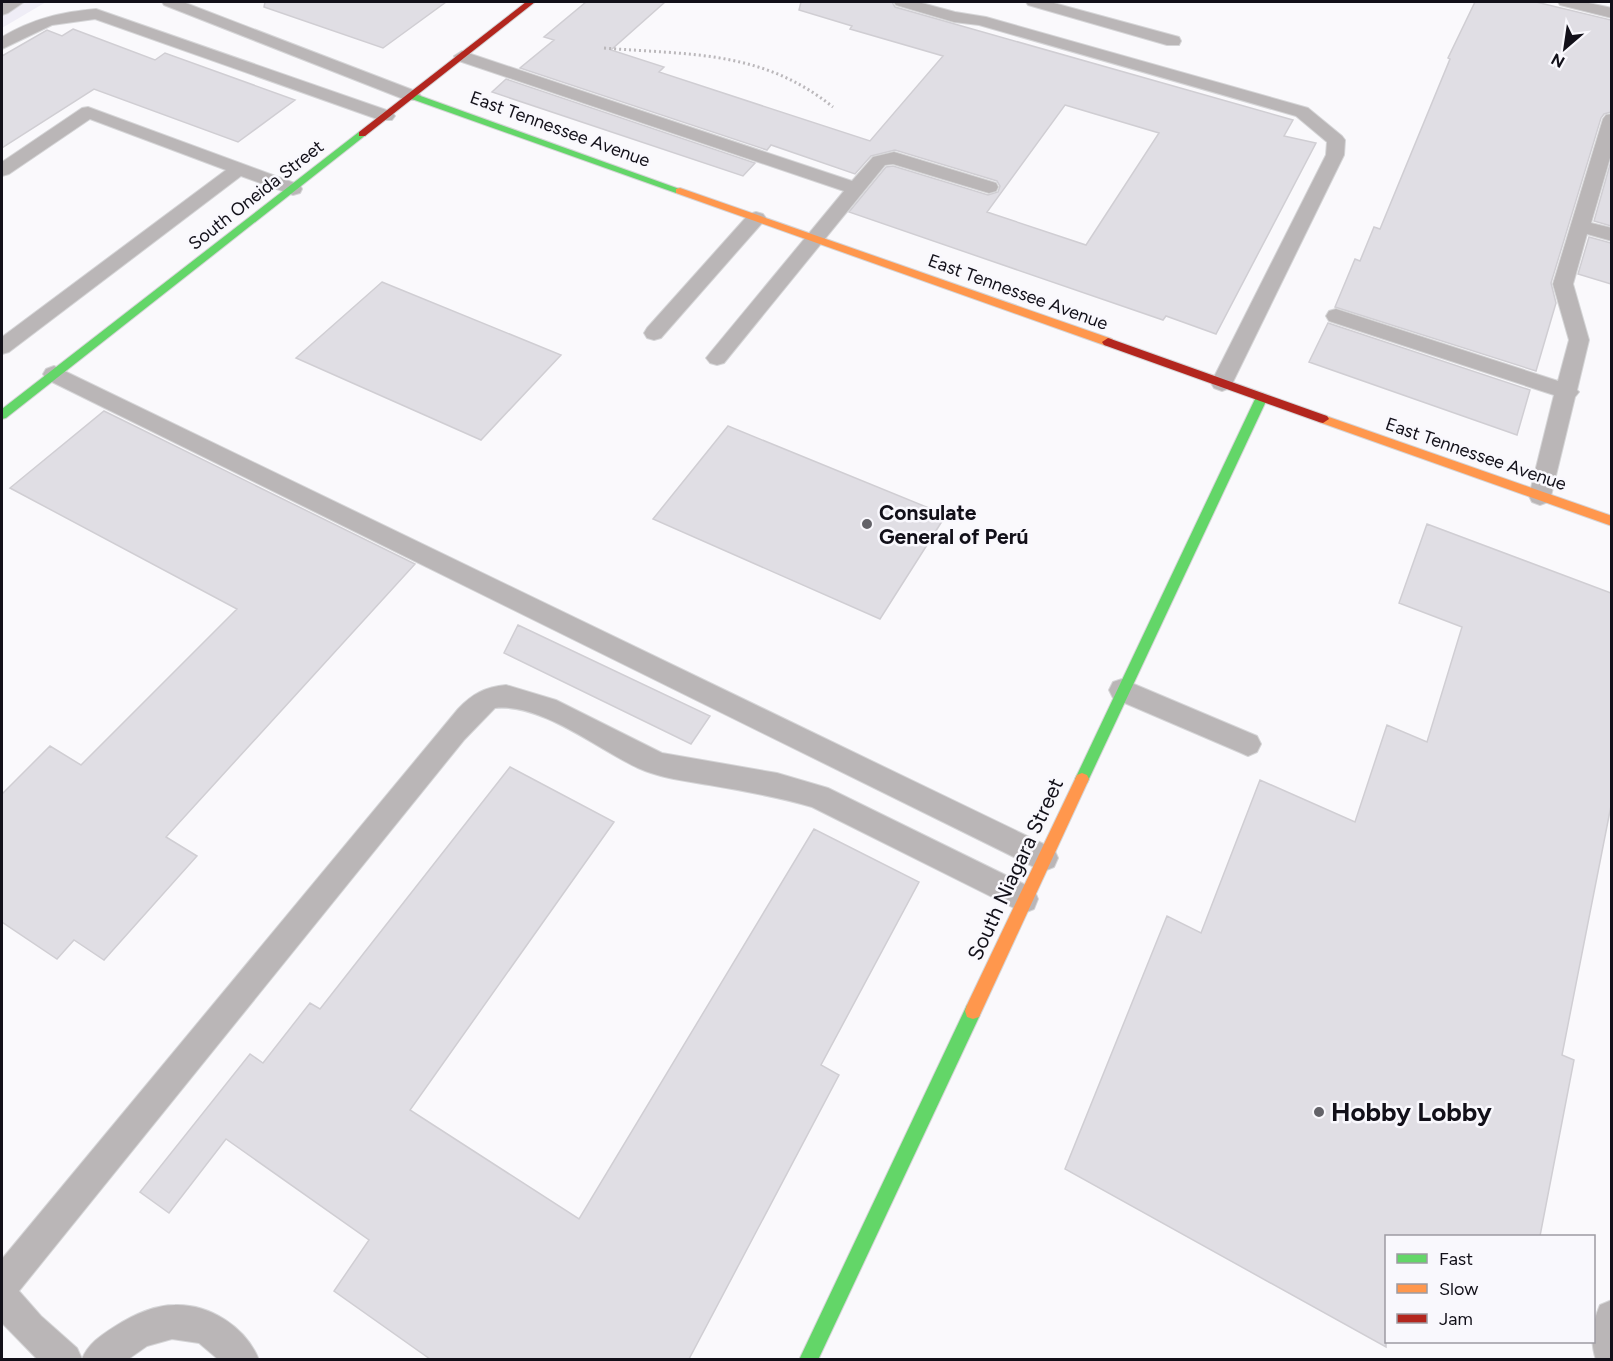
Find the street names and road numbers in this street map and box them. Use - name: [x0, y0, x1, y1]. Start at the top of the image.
- street label: East Tennessee Avenue: [467, 86, 653, 172]
- street label: South Oneida Street: [184, 135, 328, 255]
- street label: East Tennessee Avenue: [925, 249, 1111, 335]
- street label: East Tennessee Avenue: [1383, 413, 1569, 495]
- street label: South Niagara Street: [962, 774, 1068, 964]

